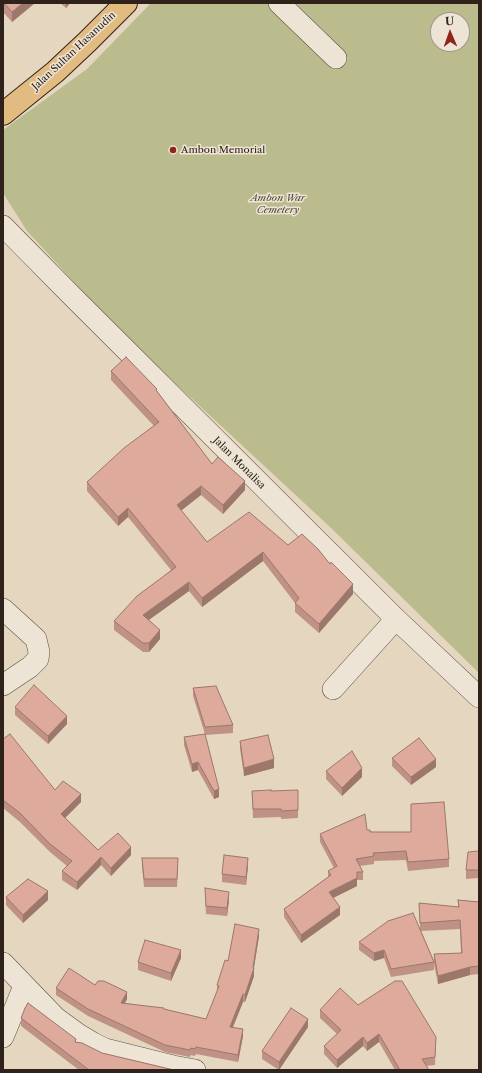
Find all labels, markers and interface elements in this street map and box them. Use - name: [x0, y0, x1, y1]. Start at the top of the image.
- street label: Jalan Sultan Hasanudin: [30, 9, 118, 93]
- north arrow: [430, 12, 470, 52]
- text: U: [445, 14, 454, 28]
- place label: Ambon Memorial: [181, 144, 265, 156]
- marker: Ambon Memorial: [168, 145, 178, 155]
- park label: Ambon War Cemetery: [250, 192, 306, 216]
- street label: Jalan Monalisa: [210, 434, 268, 492]

